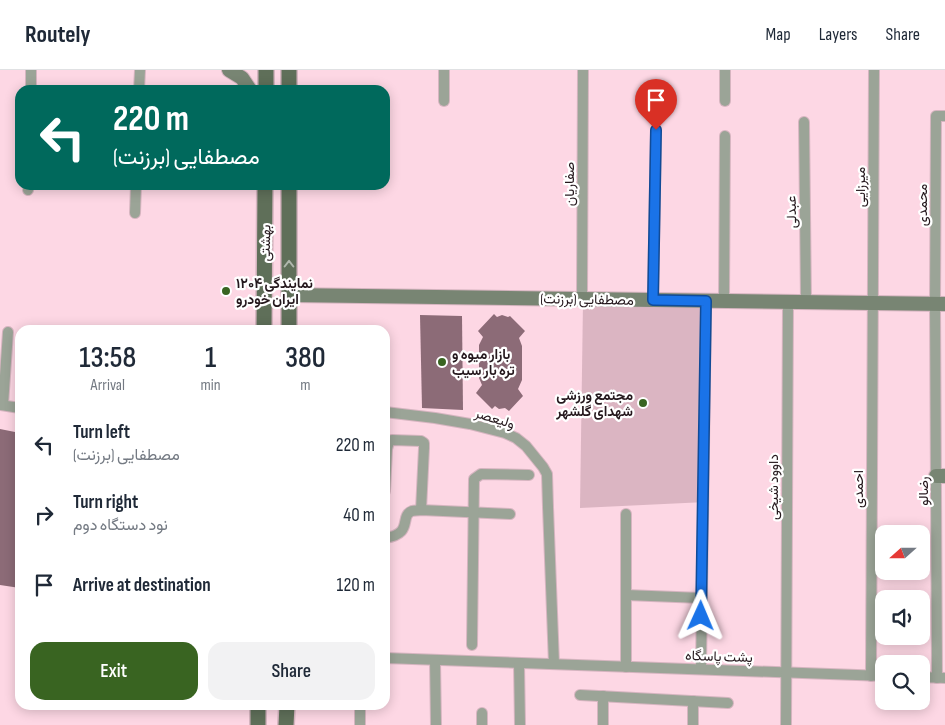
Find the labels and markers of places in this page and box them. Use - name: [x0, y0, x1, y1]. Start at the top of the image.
- pin: [635, 79, 677, 130]
- place label: ۱۲۰۴ نمایندگی ایران خودرو: [236, 275, 313, 308]
- marker: ۱۲۰۴ نمایندگی ایران خودرو: [220, 285, 232, 297]
- place label: بازار میوه و تره بار سیب: [452, 346, 515, 379]
- marker: بازار میوه و تره بار سیب: [436, 356, 448, 368]
- place label: مجتمع ورزشی شهدای گلشهر: [555, 387, 633, 420]
- marker: مجتمع ورزشی شهدای گلشهر: [637, 397, 649, 409]

